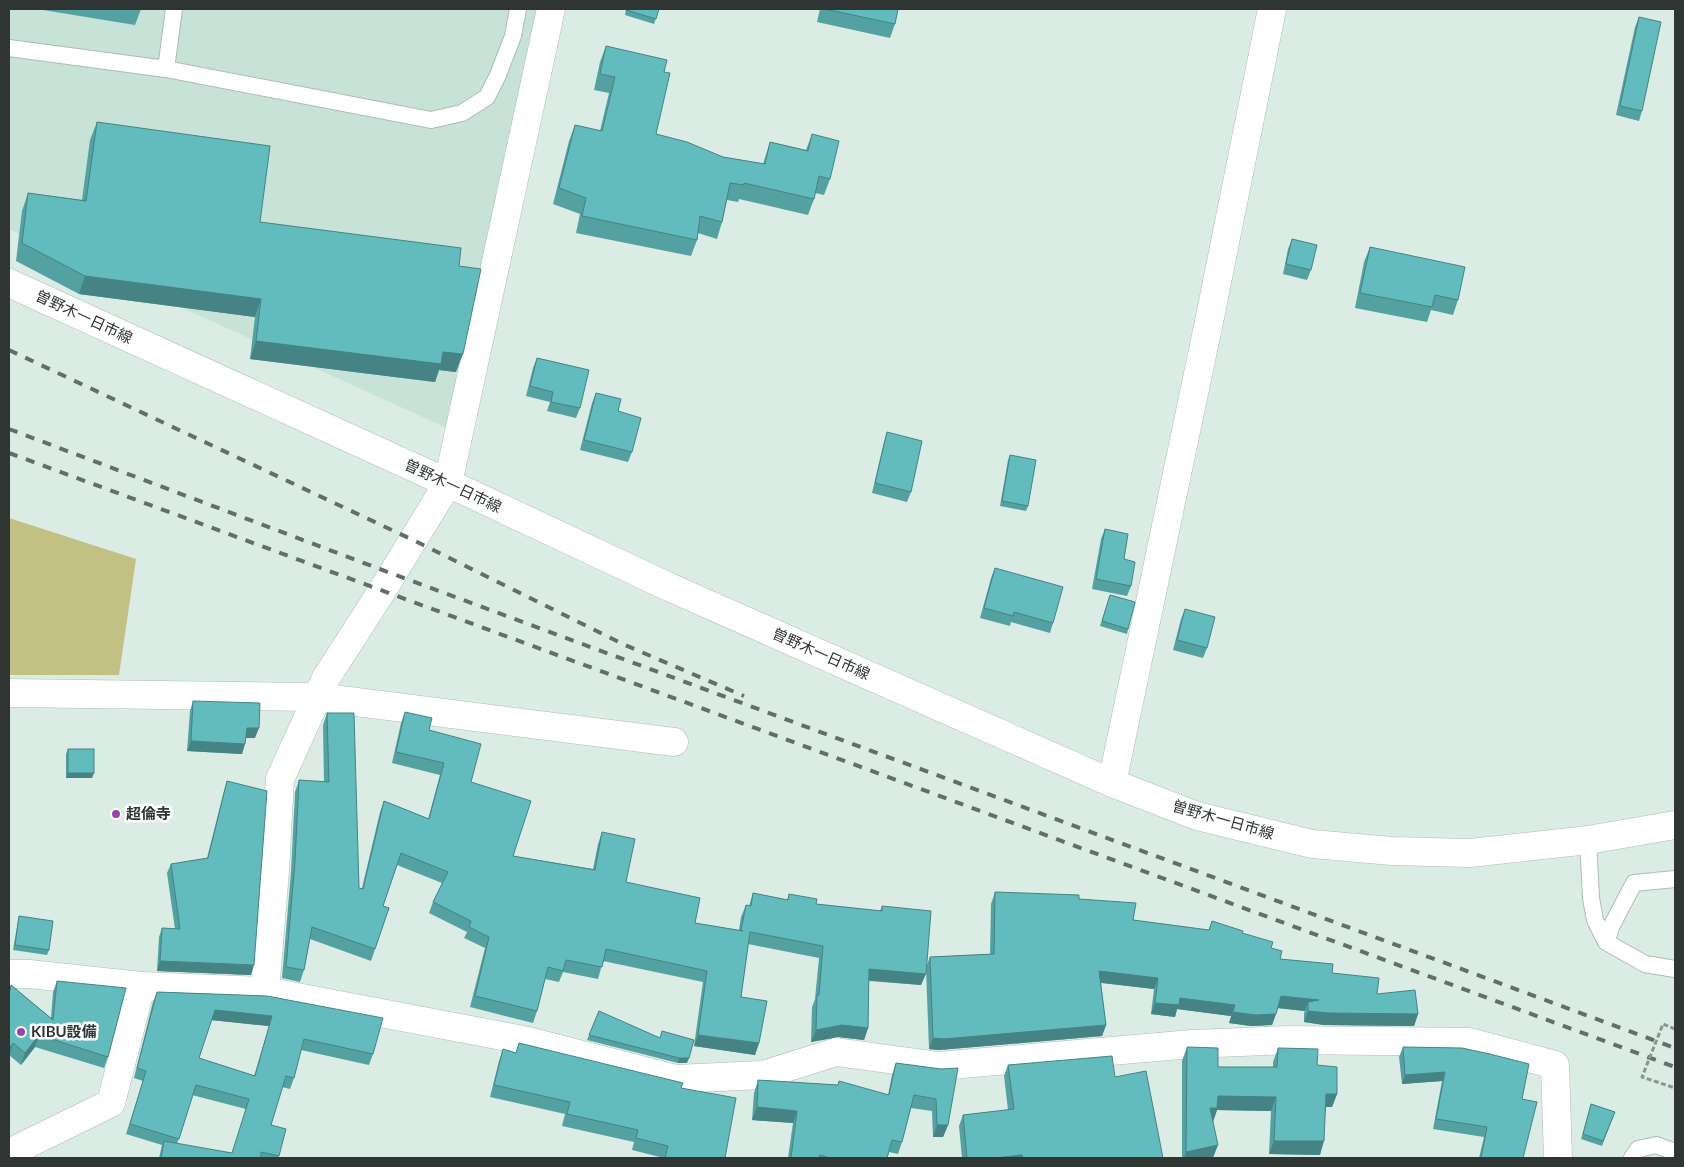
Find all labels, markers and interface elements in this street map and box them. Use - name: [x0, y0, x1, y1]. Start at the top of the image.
- street label: 曽野木一日市線: [33, 286, 136, 346]
- street label: 曽野木一日市線: [402, 455, 505, 515]
- street label: 曽野木一日市線: [770, 624, 873, 683]
- street label: 曽野木一日市線: [1170, 796, 1276, 842]
- place label: 超倫寺: [126, 804, 171, 822]
- marker: 超倫寺: [110, 808, 122, 820]
- place label: KIBU設備: [31, 1022, 97, 1040]
- marker: KIBU設備: [15, 1026, 27, 1038]

